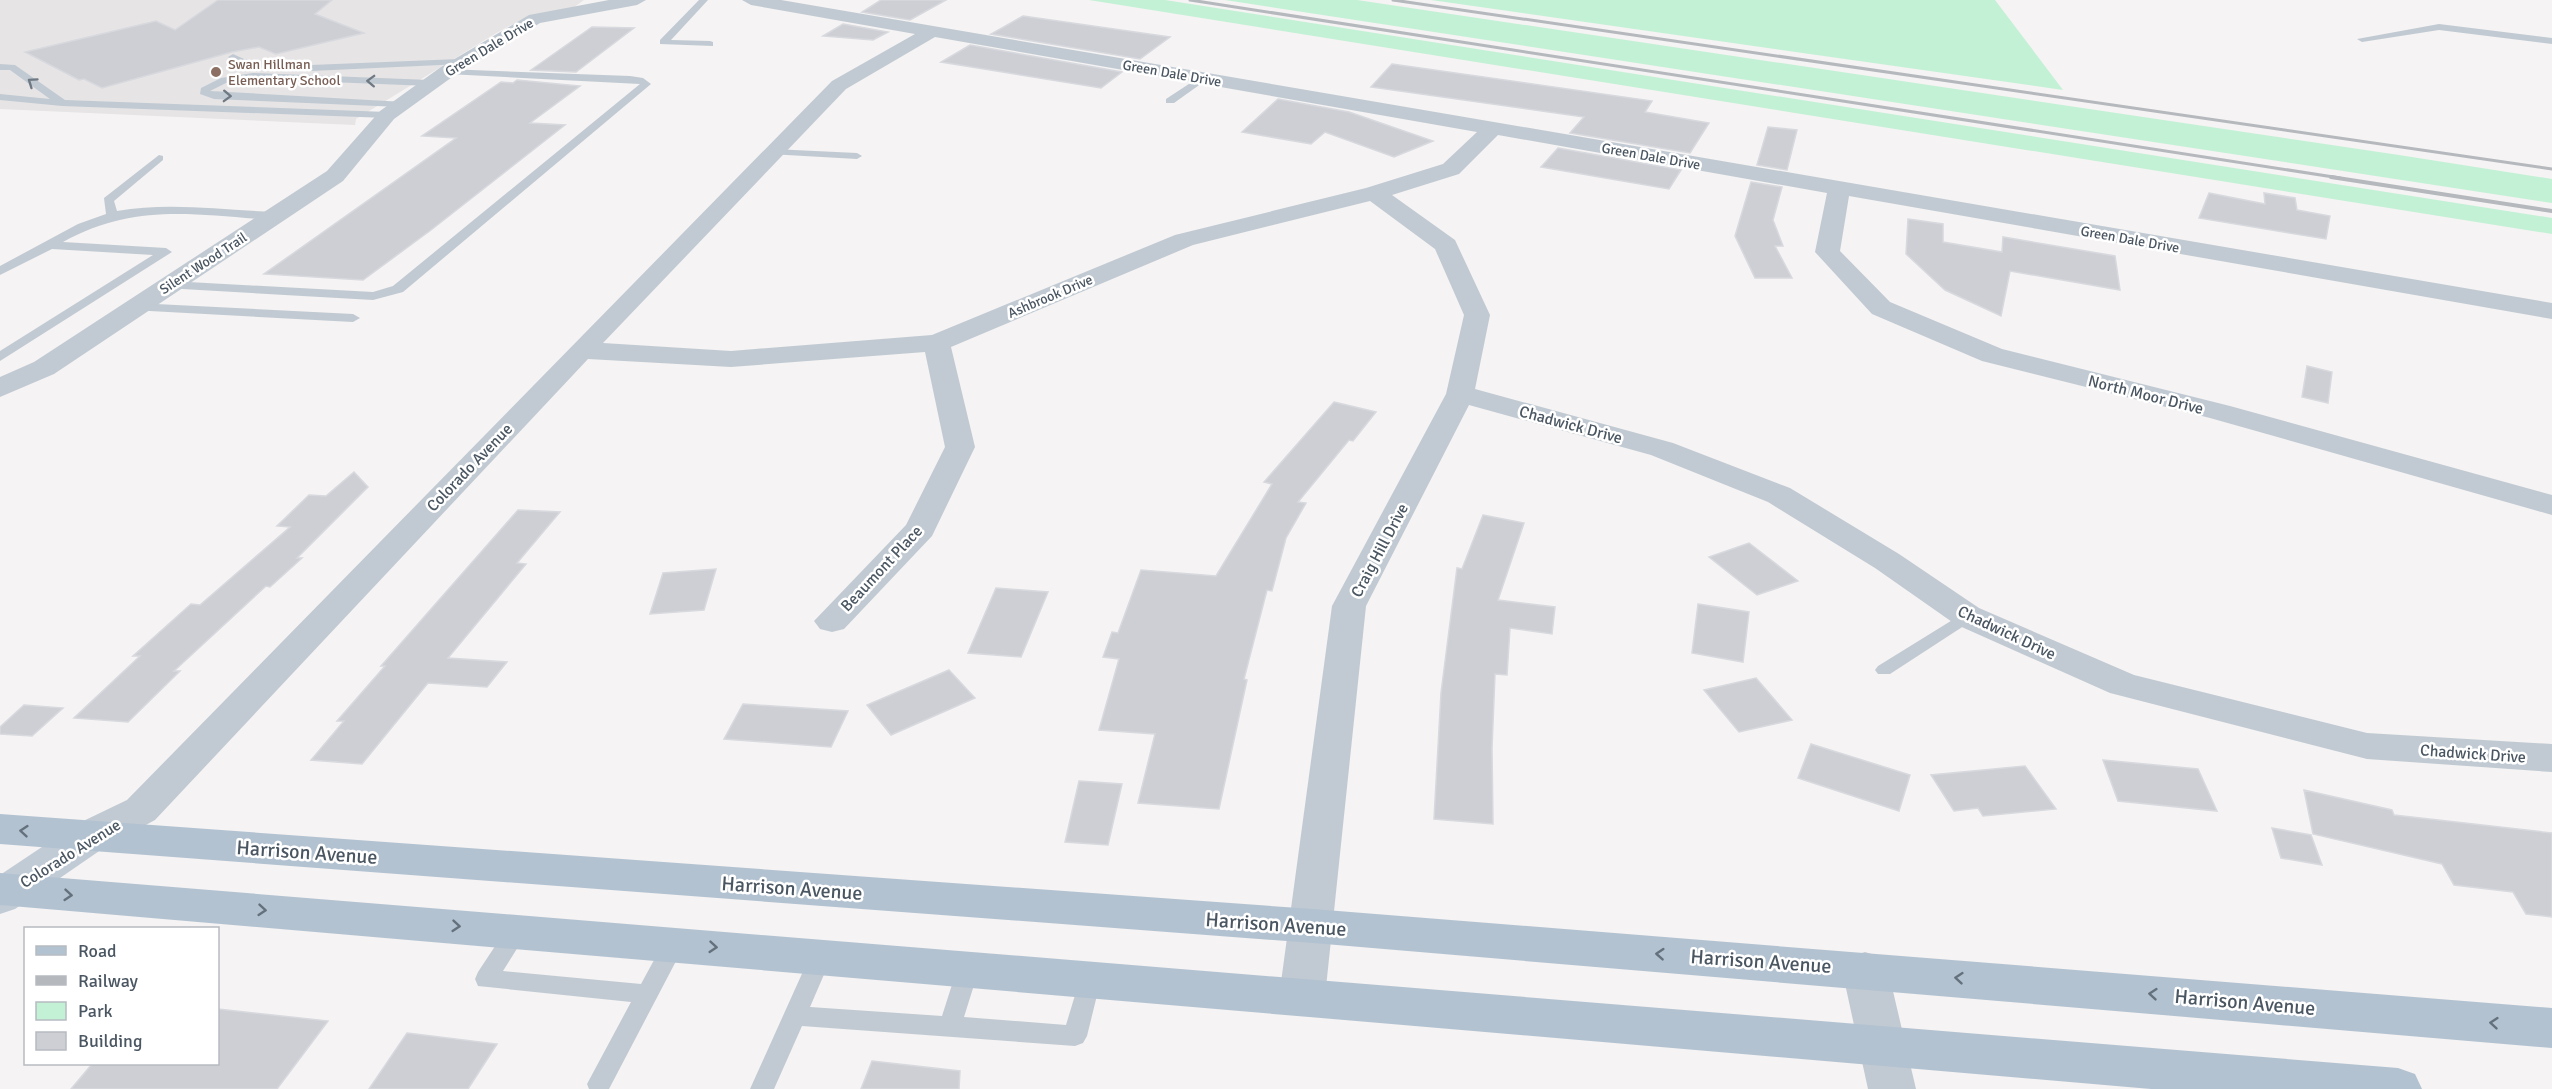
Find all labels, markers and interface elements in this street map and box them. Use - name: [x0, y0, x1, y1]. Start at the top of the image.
- street label: Green Dale Drive: [442, 14, 537, 80]
- place label: Swan Hillman Elementary School: [228, 56, 341, 89]
- street label: Green Dale Drive: [1121, 56, 1223, 91]
- marker: Swan Hillman Elementary School: [209, 65, 223, 79]
- one-way arrow: [367, 74, 376, 87]
- one-way arrow: [28, 78, 39, 89]
- one-way arrow: [223, 90, 232, 103]
- street label: Green Dale Drive: [1600, 139, 1702, 174]
- street label: Green Dale Drive: [2079, 222, 2181, 257]
- street label: Silent Wood Trail: [156, 229, 250, 298]
- street label: Ashbrook Drive: [1005, 271, 1095, 322]
- street label: North Moor Drive: [2086, 371, 2205, 419]
- street label: Chadwick Drive: [1517, 402, 1624, 448]
- street label: Colorado Avenue: [423, 419, 517, 516]
- street label: Craig Hill Drive: [1347, 500, 1413, 601]
- street label: Beaumont Place: [837, 521, 927, 616]
- street label: Chadwick Drive: [1954, 601, 2059, 664]
- street label: Chadwick Drive: [2419, 740, 2526, 768]
- street label: Colorado Avenue: [17, 815, 125, 893]
- one-way arrow: [20, 824, 29, 837]
- street label: Harrison Avenue: [236, 835, 378, 870]
- street label: Harrison Avenue: [721, 871, 863, 906]
- one-way arrow: [63, 888, 72, 901]
- one-way arrow: [258, 904, 267, 917]
- street label: Harrison Avenue: [1205, 907, 1347, 942]
- one-way arrow: [452, 919, 461, 932]
- legend: [24, 927, 219, 1065]
- text: Road: [78, 940, 117, 962]
- one-way arrow: [709, 940, 718, 953]
- street label: Harrison Avenue: [1690, 944, 1832, 979]
- one-way arrow: [1655, 947, 1664, 960]
- text: Railway: [78, 970, 139, 992]
- one-way arrow: [1954, 971, 1963, 984]
- street label: Harrison Avenue: [2174, 984, 2316, 1021]
- one-way arrow: [2148, 988, 2157, 1001]
- text: Park: [78, 1000, 113, 1022]
- one-way arrow: [2489, 1017, 2498, 1030]
- text: Building: [78, 1030, 142, 1052]

